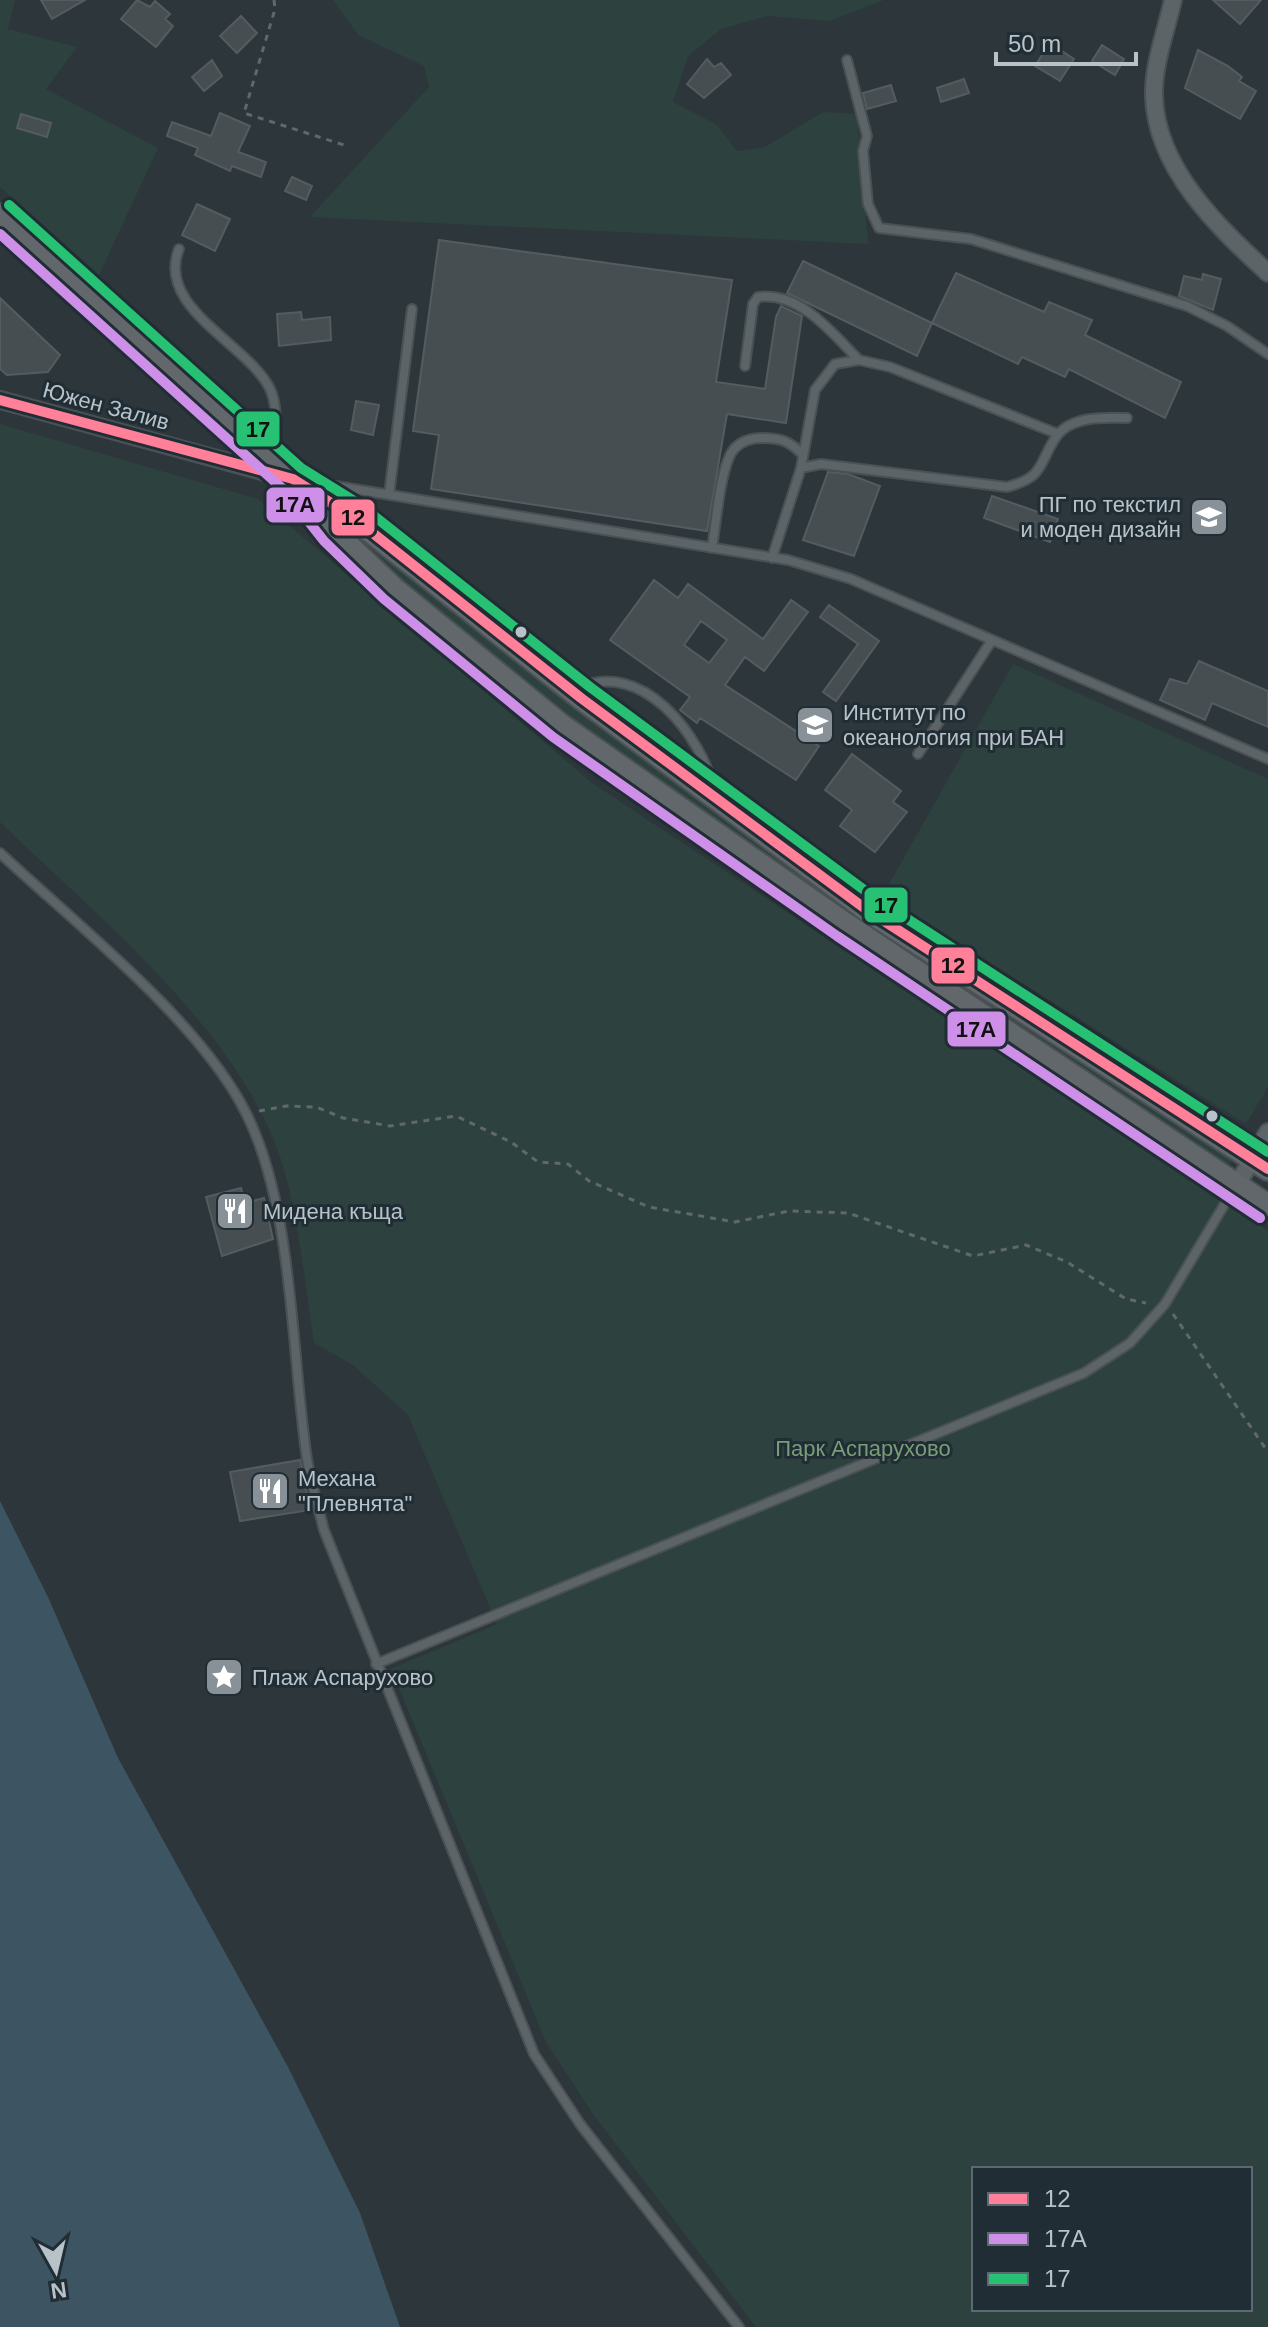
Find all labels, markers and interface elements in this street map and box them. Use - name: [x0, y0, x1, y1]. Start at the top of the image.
- scale bar: [996, 16, 1136, 66]
- text: 50 m: [1008, 30, 1061, 57]
- street label: Южен Залив: [40, 377, 172, 435]
- line badge: 17: [235, 410, 281, 448]
- text: 17: [246, 417, 270, 442]
- line badge: 17А: [265, 486, 326, 524]
- text: 17А: [275, 492, 315, 517]
- place label: ПГ по текстил и моден дизайн: [1021, 492, 1181, 542]
- school or university icon: ПГ по текстил и моден дизайн: [1188, 496, 1230, 538]
- line badge: 12: [330, 498, 376, 537]
- text: 12: [341, 505, 365, 530]
- unlabelled marker: [513, 624, 529, 640]
- place label: Институт по океанология при БАН: [843, 700, 1064, 750]
- school or university icon: Институт по океанология при БАН: [794, 704, 836, 746]
- line badge: 17: [863, 886, 909, 924]
- text: 17: [874, 893, 898, 918]
- line badge: 12: [930, 946, 976, 985]
- text: 12: [941, 953, 965, 978]
- line badge: 17А: [946, 1010, 1007, 1048]
- text: 17А: [956, 1017, 996, 1042]
- unlabelled marker: [1204, 1108, 1220, 1124]
- restaurant icon: Мидена къща: [214, 1190, 256, 1232]
- place label: Мидена къща: [263, 1199, 404, 1224]
- park label: Парк Аспарухово: [775, 1436, 951, 1461]
- place label: Механа "Плевнята": [298, 1466, 412, 1516]
- restaurant icon: Механа "Плевнята": [249, 1470, 291, 1512]
- place icon: Плаж Аспарухово: [203, 1656, 245, 1698]
- place label: Плаж Аспарухово: [252, 1665, 433, 1690]
- legend: [972, 2167, 1252, 2311]
- text: 12: [1044, 2185, 1071, 2212]
- text: 17А: [1044, 2225, 1087, 2252]
- north arrow: [16, 2231, 96, 2311]
- text: 17: [1044, 2265, 1071, 2292]
- text: N: [49, 2277, 68, 2304]

